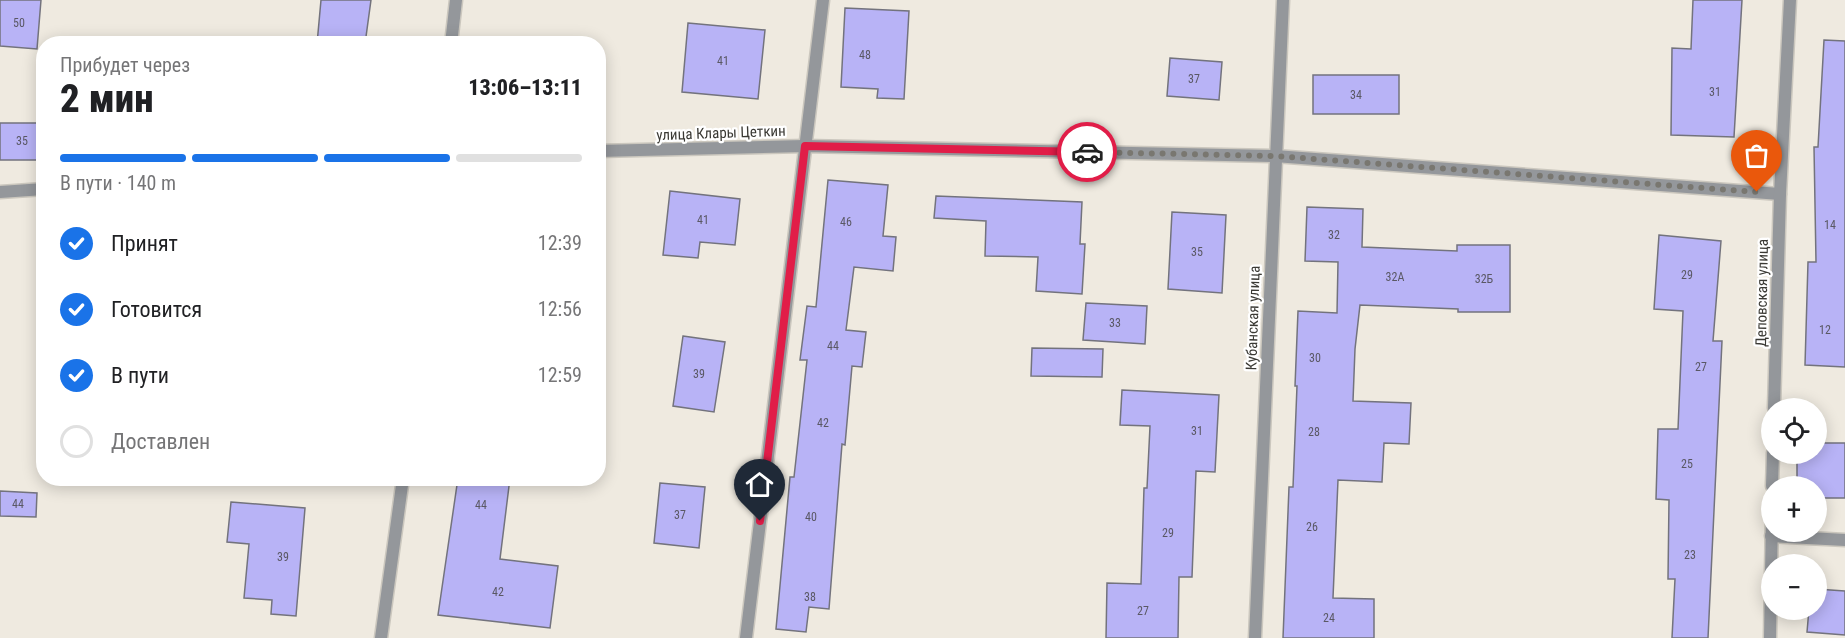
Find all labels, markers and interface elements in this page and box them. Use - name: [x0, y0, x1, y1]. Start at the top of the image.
- house number: 50: [13, 16, 25, 30]
- house number: 48: [859, 48, 871, 62]
- text: Прибудет через: [60, 53, 190, 77]
- house number: 41: [717, 54, 729, 68]
- house number: 37: [1188, 72, 1200, 86]
- text: 13:06–13:11: [468, 75, 582, 100]
- text: 2 мин: [60, 76, 154, 122]
- house number: 31: [1709, 85, 1721, 99]
- house number: 34: [1350, 88, 1362, 102]
- street label: улица Клары Цеткин: [656, 122, 786, 144]
- courier: [1057, 122, 1117, 182]
- pin: [1731, 130, 1782, 192]
- house number: 35: [16, 134, 28, 148]
- icon: car: [1071, 136, 1104, 169]
- icon: bag: [1740, 139, 1773, 172]
- text: В пути · 140 m: [60, 171, 176, 195]
- house number: 41: [697, 213, 709, 227]
- house number: 46: [840, 215, 852, 229]
- house number: 14: [1824, 218, 1836, 232]
- icon: check: [60, 227, 93, 260]
- house number: 32: [1328, 228, 1340, 242]
- text: Принят: [111, 231, 178, 256]
- text: 12:39: [538, 231, 582, 255]
- street label: Деповская улица: [1752, 239, 1772, 347]
- house number: 35: [1191, 245, 1203, 259]
- street label: Кубанская улица: [1242, 265, 1264, 371]
- house number: 29: [1681, 268, 1693, 282]
- house number: 32А: [1386, 270, 1404, 284]
- house number: 32Б: [1475, 272, 1494, 286]
- icon: check: [60, 293, 93, 326]
- text: Готовится: [111, 297, 202, 322]
- text: 12:56: [538, 297, 582, 321]
- house number: 33: [1109, 316, 1121, 330]
- house number: 12: [1819, 323, 1831, 337]
- house number: 44: [827, 339, 839, 353]
- house number: 30: [1309, 351, 1321, 365]
- icon: check: [60, 359, 93, 392]
- house number: 27: [1695, 360, 1707, 374]
- text: В пути: [111, 363, 169, 388]
- text: 12:59: [538, 363, 582, 387]
- house number: 39: [693, 367, 705, 381]
- map controls: [1761, 398, 1827, 620]
- button: locate: [1761, 398, 1827, 464]
- house number: 42: [817, 416, 829, 430]
- house number: 31: [1191, 424, 1203, 438]
- house number: 28: [1308, 425, 1320, 439]
- text: Доставлен: [111, 429, 210, 454]
- house number: 25: [1681, 457, 1693, 471]
- pin: [734, 459, 785, 521]
- icon: home: [743, 468, 776, 501]
- button: +: [1761, 476, 1827, 542]
- house number: 44: [12, 497, 24, 511]
- house number: 44: [475, 498, 487, 512]
- house number: 37: [674, 508, 686, 522]
- house number: 40: [805, 510, 817, 524]
- house number: 26: [1306, 520, 1318, 534]
- house number: 29: [1162, 526, 1174, 540]
- house number: 23: [1684, 548, 1696, 562]
- house number: 39: [277, 550, 289, 564]
- button: −: [1761, 554, 1827, 620]
- house number: 42: [492, 585, 504, 599]
- house number: 38: [804, 590, 816, 604]
- house number: 27: [1137, 604, 1149, 618]
- house number: 24: [1323, 611, 1335, 625]

